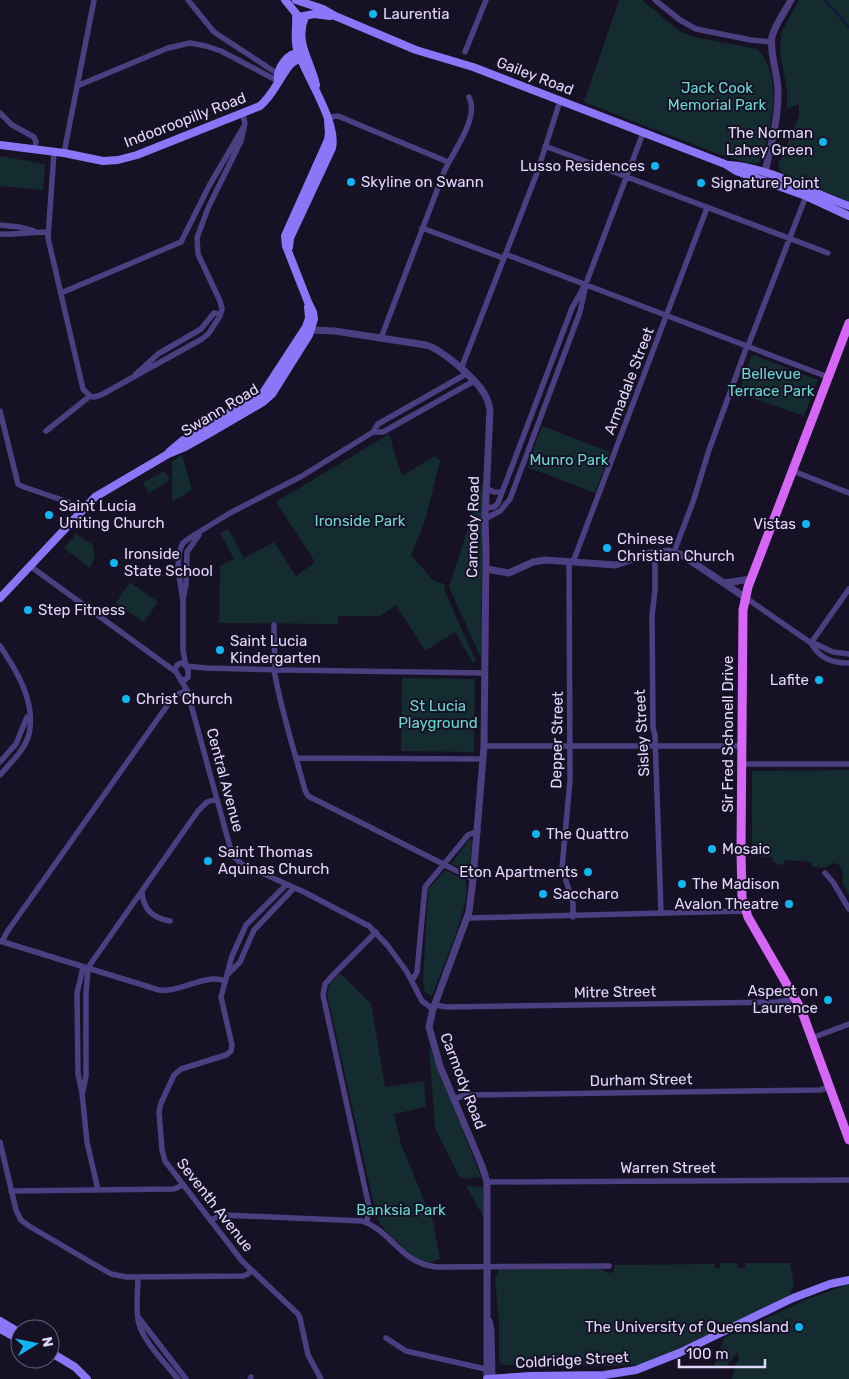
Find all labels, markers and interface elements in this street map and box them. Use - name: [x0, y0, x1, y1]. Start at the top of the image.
- place label: Laurentia: [383, 5, 449, 23]
- marker: Laurentia: [367, 8, 379, 20]
- street label: Gailey Road: [494, 53, 576, 99]
- park label: Jack Cook Memorial Park: [668, 79, 766, 114]
- street label: Indooroopilly Road: [122, 88, 248, 152]
- place label: The Norman Lahey Green: [726, 124, 813, 159]
- marker: The Norman Lahey Green: [817, 136, 829, 148]
- place label: Lusso Residences: [520, 157, 645, 175]
- marker: Lusso Residences: [649, 160, 661, 172]
- place label: Skyline on Swann: [361, 173, 484, 191]
- place label: Signature Point: [711, 174, 819, 192]
- marker: Skyline on Swann: [345, 176, 357, 188]
- marker: Signature Point: [695, 177, 707, 189]
- street label: Armadale Street: [600, 325, 658, 437]
- park label: Bellevue Terrace Park: [728, 365, 815, 400]
- street label: Swann Road: [178, 380, 262, 440]
- park label: Munro Park: [529, 451, 609, 469]
- street label: Carmody Road: [463, 476, 483, 578]
- place label: Saint Lucia Uniting Church: [59, 497, 165, 532]
- marker: Saint Lucia Uniting Church: [43, 509, 55, 521]
- park label: Ironside Park: [315, 512, 406, 530]
- place label: Vistas: [753, 515, 796, 533]
- marker: Vistas: [800, 518, 812, 530]
- place label: Chinese Christian Church: [617, 530, 735, 565]
- marker: Chinese Christian Church: [601, 542, 613, 554]
- place label: Ironside State School: [124, 545, 213, 580]
- marker: Ironside State School: [108, 557, 120, 569]
- place label: Step Fitness: [38, 601, 126, 619]
- marker: Step Fitness: [22, 604, 34, 616]
- place label: Saint Lucia Kindergarten: [230, 632, 321, 667]
- marker: Saint Lucia Kindergarten: [214, 644, 226, 656]
- street label: Sir Fred Schonell Drive: [719, 655, 737, 813]
- place label: Lafite: [770, 671, 809, 689]
- marker: Lafite: [813, 674, 825, 686]
- street label: Sisley Street: [631, 689, 653, 777]
- place label: Christ Church: [136, 690, 233, 708]
- street label: Depper Street: [547, 691, 567, 789]
- marker: Christ Church: [120, 693, 132, 705]
- park label: St Lucia Playground: [398, 697, 478, 732]
- street label: Central Avenue: [203, 726, 247, 834]
- place label: The Quattro: [546, 825, 629, 843]
- marker: The Quattro: [530, 828, 542, 840]
- place label: Mosaic: [722, 840, 770, 858]
- place label: Saint Thomas Aquinas Church: [218, 843, 329, 878]
- marker: Mosaic: [706, 843, 718, 855]
- marker: Saint Thomas Aquinas Church: [202, 855, 214, 867]
- place label: Eton Apartments: [459, 863, 578, 881]
- marker: Eton Apartments: [582, 866, 594, 878]
- place label: The Madison: [692, 875, 780, 893]
- marker: The Madison: [676, 878, 688, 890]
- place label: Saccharo: [553, 885, 619, 903]
- marker: Saccharo: [537, 888, 549, 900]
- place label: Avalon Theatre: [675, 895, 779, 913]
- marker: Avalon Theatre: [783, 898, 795, 910]
- street label: Mitre Street: [574, 982, 656, 1002]
- place label: Aspect on Laurence: [747, 982, 818, 1017]
- marker: Aspect on Laurence: [822, 994, 834, 1006]
- street label: Carmody Road: [436, 1030, 490, 1132]
- street label: Durham Street: [589, 1070, 693, 1090]
- street label: Seventh Avenue: [173, 1155, 257, 1255]
- street label: Warren Street: [620, 1159, 716, 1177]
- park label: Banksia Park: [356, 1201, 446, 1219]
- place label: The University of Queensland: [585, 1318, 789, 1336]
- north arrow: [10, 1319, 60, 1369]
- marker: The University of Queensland: [793, 1321, 805, 1333]
- text: N: [38, 1335, 57, 1348]
- scale bar: [679, 1336, 765, 1368]
- text: 100 m: [686, 1345, 728, 1363]
- street label: Coldridge Street: [515, 1348, 629, 1372]

